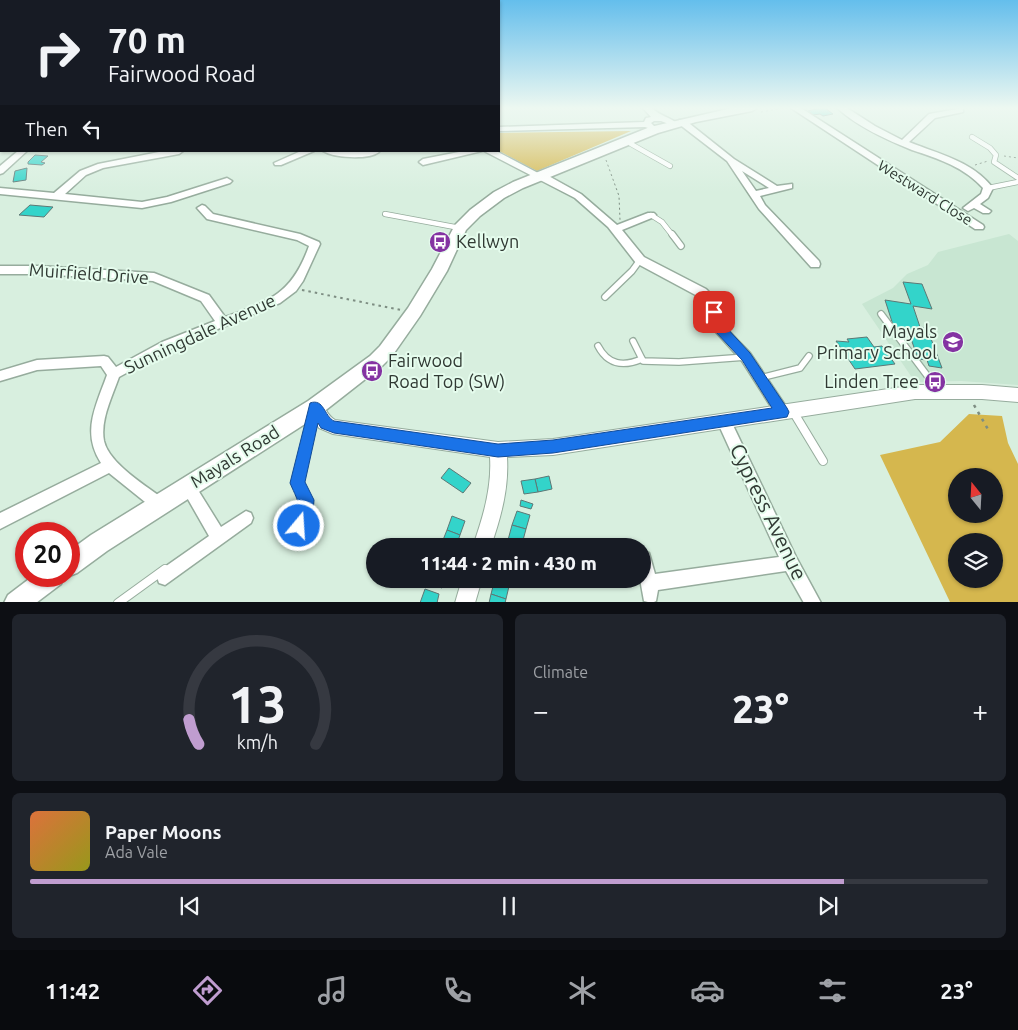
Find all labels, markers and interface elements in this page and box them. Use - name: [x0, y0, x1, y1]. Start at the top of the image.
- icon: right: [25, 20, 90, 85]
- text: 70 m: [108, 20, 186, 60]
- text: Fairwood Road: [108, 61, 256, 86]
- icon: left: [78, 115, 106, 143]
- text: Then: [25, 118, 68, 140]
- street label: Westward Close: [875, 157, 976, 228]
- bus stop icon: Kellwyn: [428, 230, 452, 254]
- place label: Kellwyn: [456, 231, 519, 251]
- street label: Muirfield Drive: [28, 259, 150, 287]
- street label: Sunningdale Avenue: [121, 289, 278, 377]
- pin: [693, 291, 735, 333]
- icon: arrive: [700, 298, 728, 326]
- place label: Mayals Primary School: [816, 321, 937, 362]
- school or university icon: Mayals Primary School: [941, 330, 965, 354]
- place label: Fairwood Road Top (SW): [388, 350, 505, 392]
- bus stop icon: Fairwood Road Top (SW): [360, 359, 384, 383]
- bus stop icon: Linden Tree: [923, 370, 947, 394]
- place label: Linden Tree: [824, 371, 919, 391]
- street label: Mayals Road: [186, 421, 283, 491]
- street label: Cypress Avenue: [726, 440, 812, 584]
- north arrow: [948, 468, 1002, 522]
- map controls: [948, 468, 1003, 588]
- position arrow: [272, 499, 324, 551]
- speed limit sign: 20: [15, 522, 80, 587]
- button: layers: [948, 533, 1003, 588]
- text: 11:44 · 2 min · 430 m: [420, 552, 597, 574]
- text: Climate: [533, 663, 588, 681]
- text: 13: [228, 675, 287, 733]
- text: 23°: [732, 688, 789, 730]
- text: −: [533, 695, 549, 726]
- text: +: [972, 695, 988, 726]
- text: km/h: [237, 732, 278, 752]
- text: Paper Moons: [105, 821, 222, 843]
- text: Ada Vale: [105, 843, 168, 861]
- icon: previous: [176, 892, 204, 920]
- icon: pause: [495, 892, 523, 920]
- icon: next: [814, 892, 842, 920]
- icon: directions: [190, 973, 225, 1008]
- icon: music: [315, 973, 350, 1008]
- icon: phone: [440, 973, 475, 1008]
- icon: climate: [565, 973, 600, 1008]
- icon: car: [690, 973, 725, 1008]
- icon: filters: [815, 973, 850, 1008]
- text: 11:42: [45, 978, 100, 1003]
- text: 23°: [940, 978, 973, 1003]

